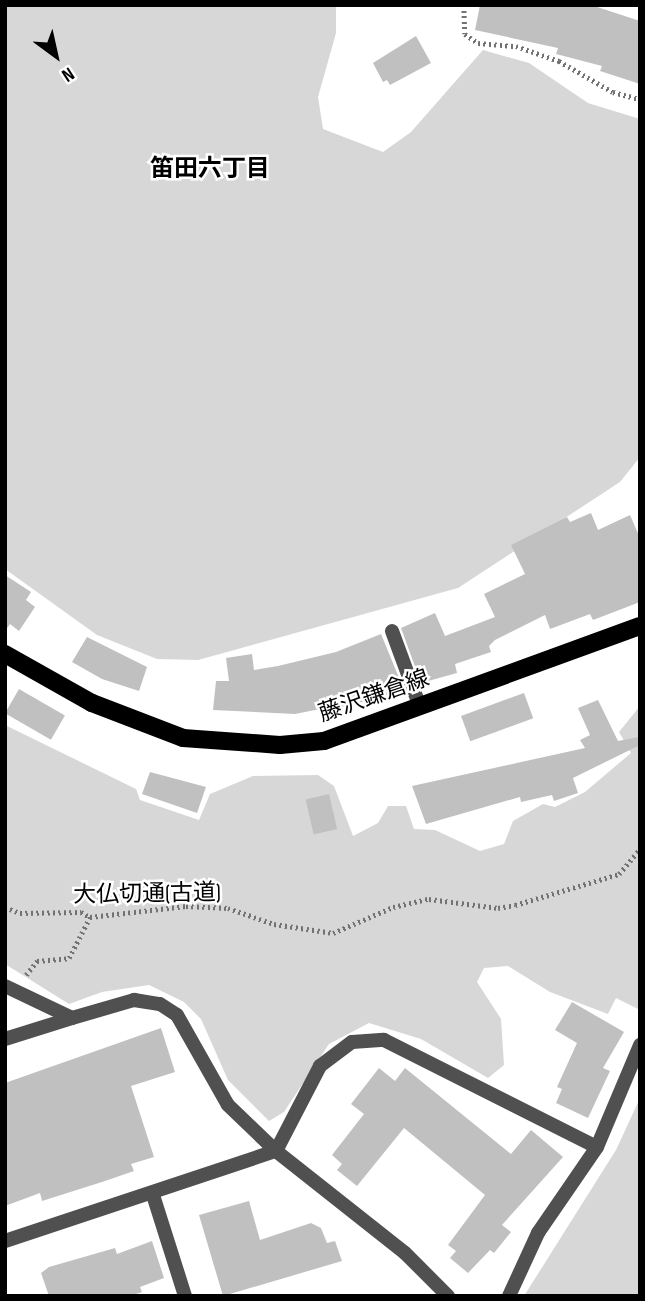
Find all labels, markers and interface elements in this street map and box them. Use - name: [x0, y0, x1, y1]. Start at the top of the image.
- north arrow: [21, 21, 91, 91]
- text: N: [57, 62, 78, 86]
- district label: 笛田六丁目: [150, 155, 270, 183]
- street label: 藤沢鎌倉線: [315, 664, 433, 728]
- street label: 大仏切通(古道): [73, 879, 221, 909]

